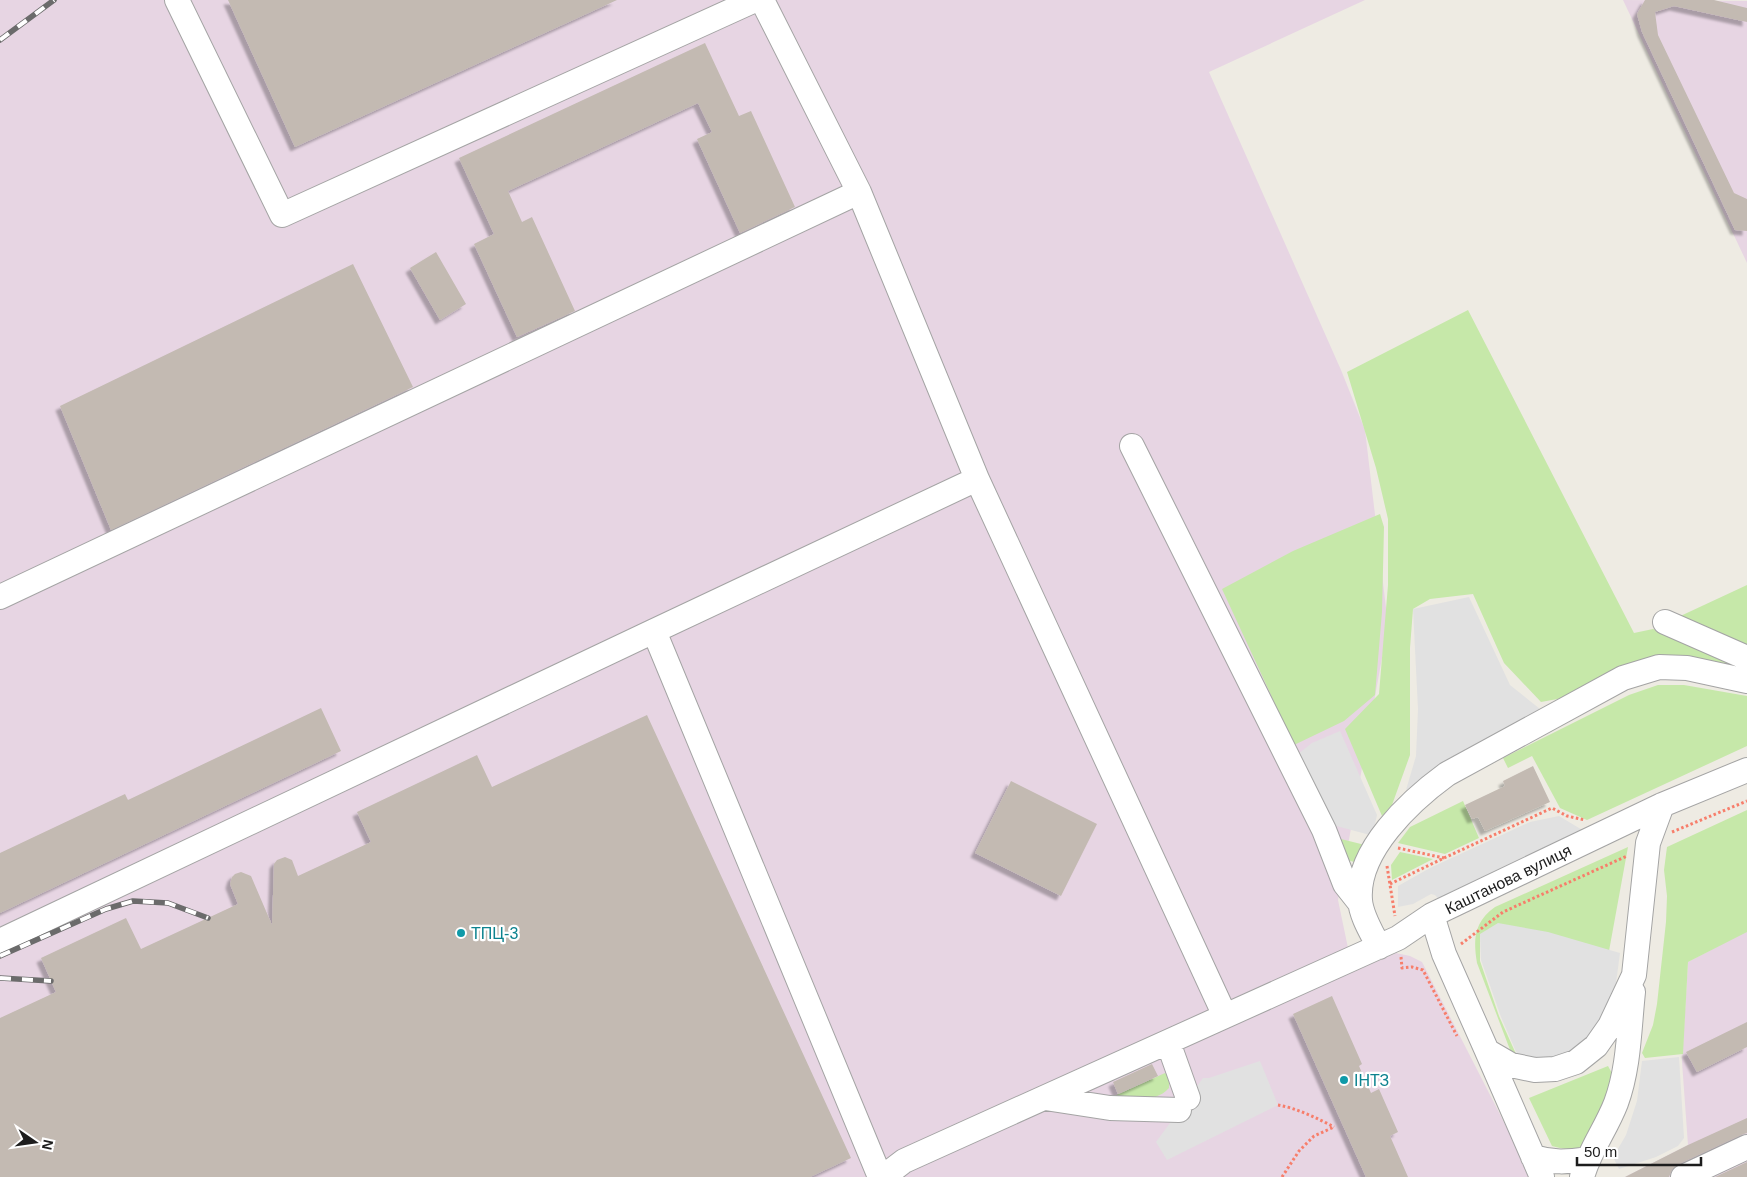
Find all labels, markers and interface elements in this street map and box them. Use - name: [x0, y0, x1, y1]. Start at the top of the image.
- street label: Каштанова вулиця: [1442, 841, 1574, 917]
- place label: ТПЦ-3: [471, 925, 518, 942]
- marker: ТПЦ-3: [455, 927, 467, 939]
- place label: ІНТЗ: [1354, 1072, 1389, 1089]
- marker: ІНТЗ: [1338, 1074, 1350, 1086]
- north arrow: [10, 1117, 60, 1167]
- scale bar: [1577, 1134, 1701, 1166]
- text: N: [39, 1138, 57, 1152]
- text: 50 m: [1584, 1143, 1617, 1160]

